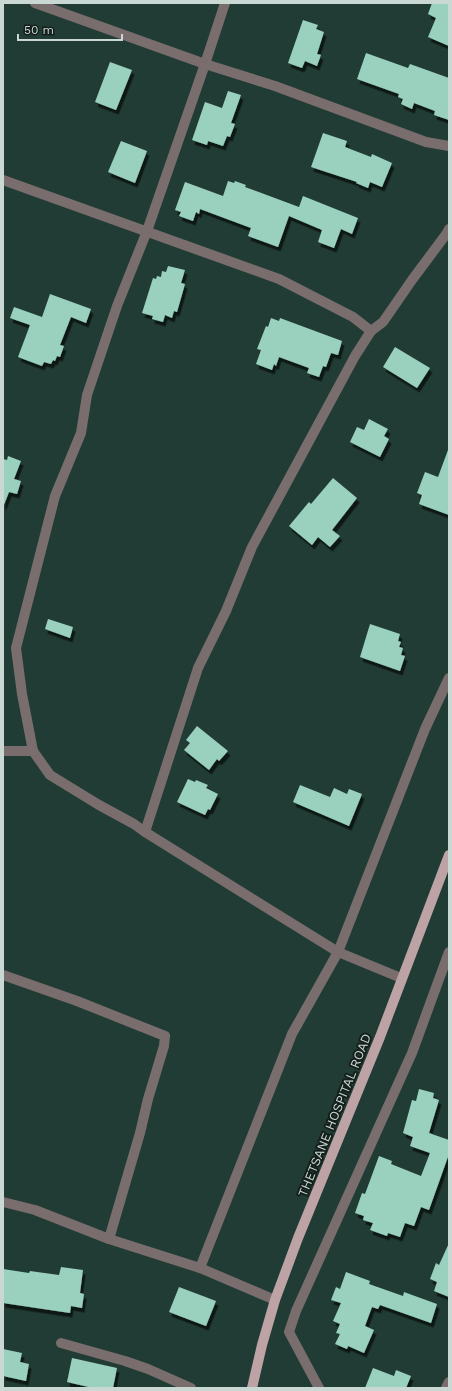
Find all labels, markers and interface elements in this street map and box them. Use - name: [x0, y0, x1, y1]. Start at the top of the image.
- scale bar: [18, 16, 122, 42]
- text: 50 m: [24, 23, 54, 37]
- street label: THETSANE HOSPITAL ROAD: [295, 1031, 374, 1199]

